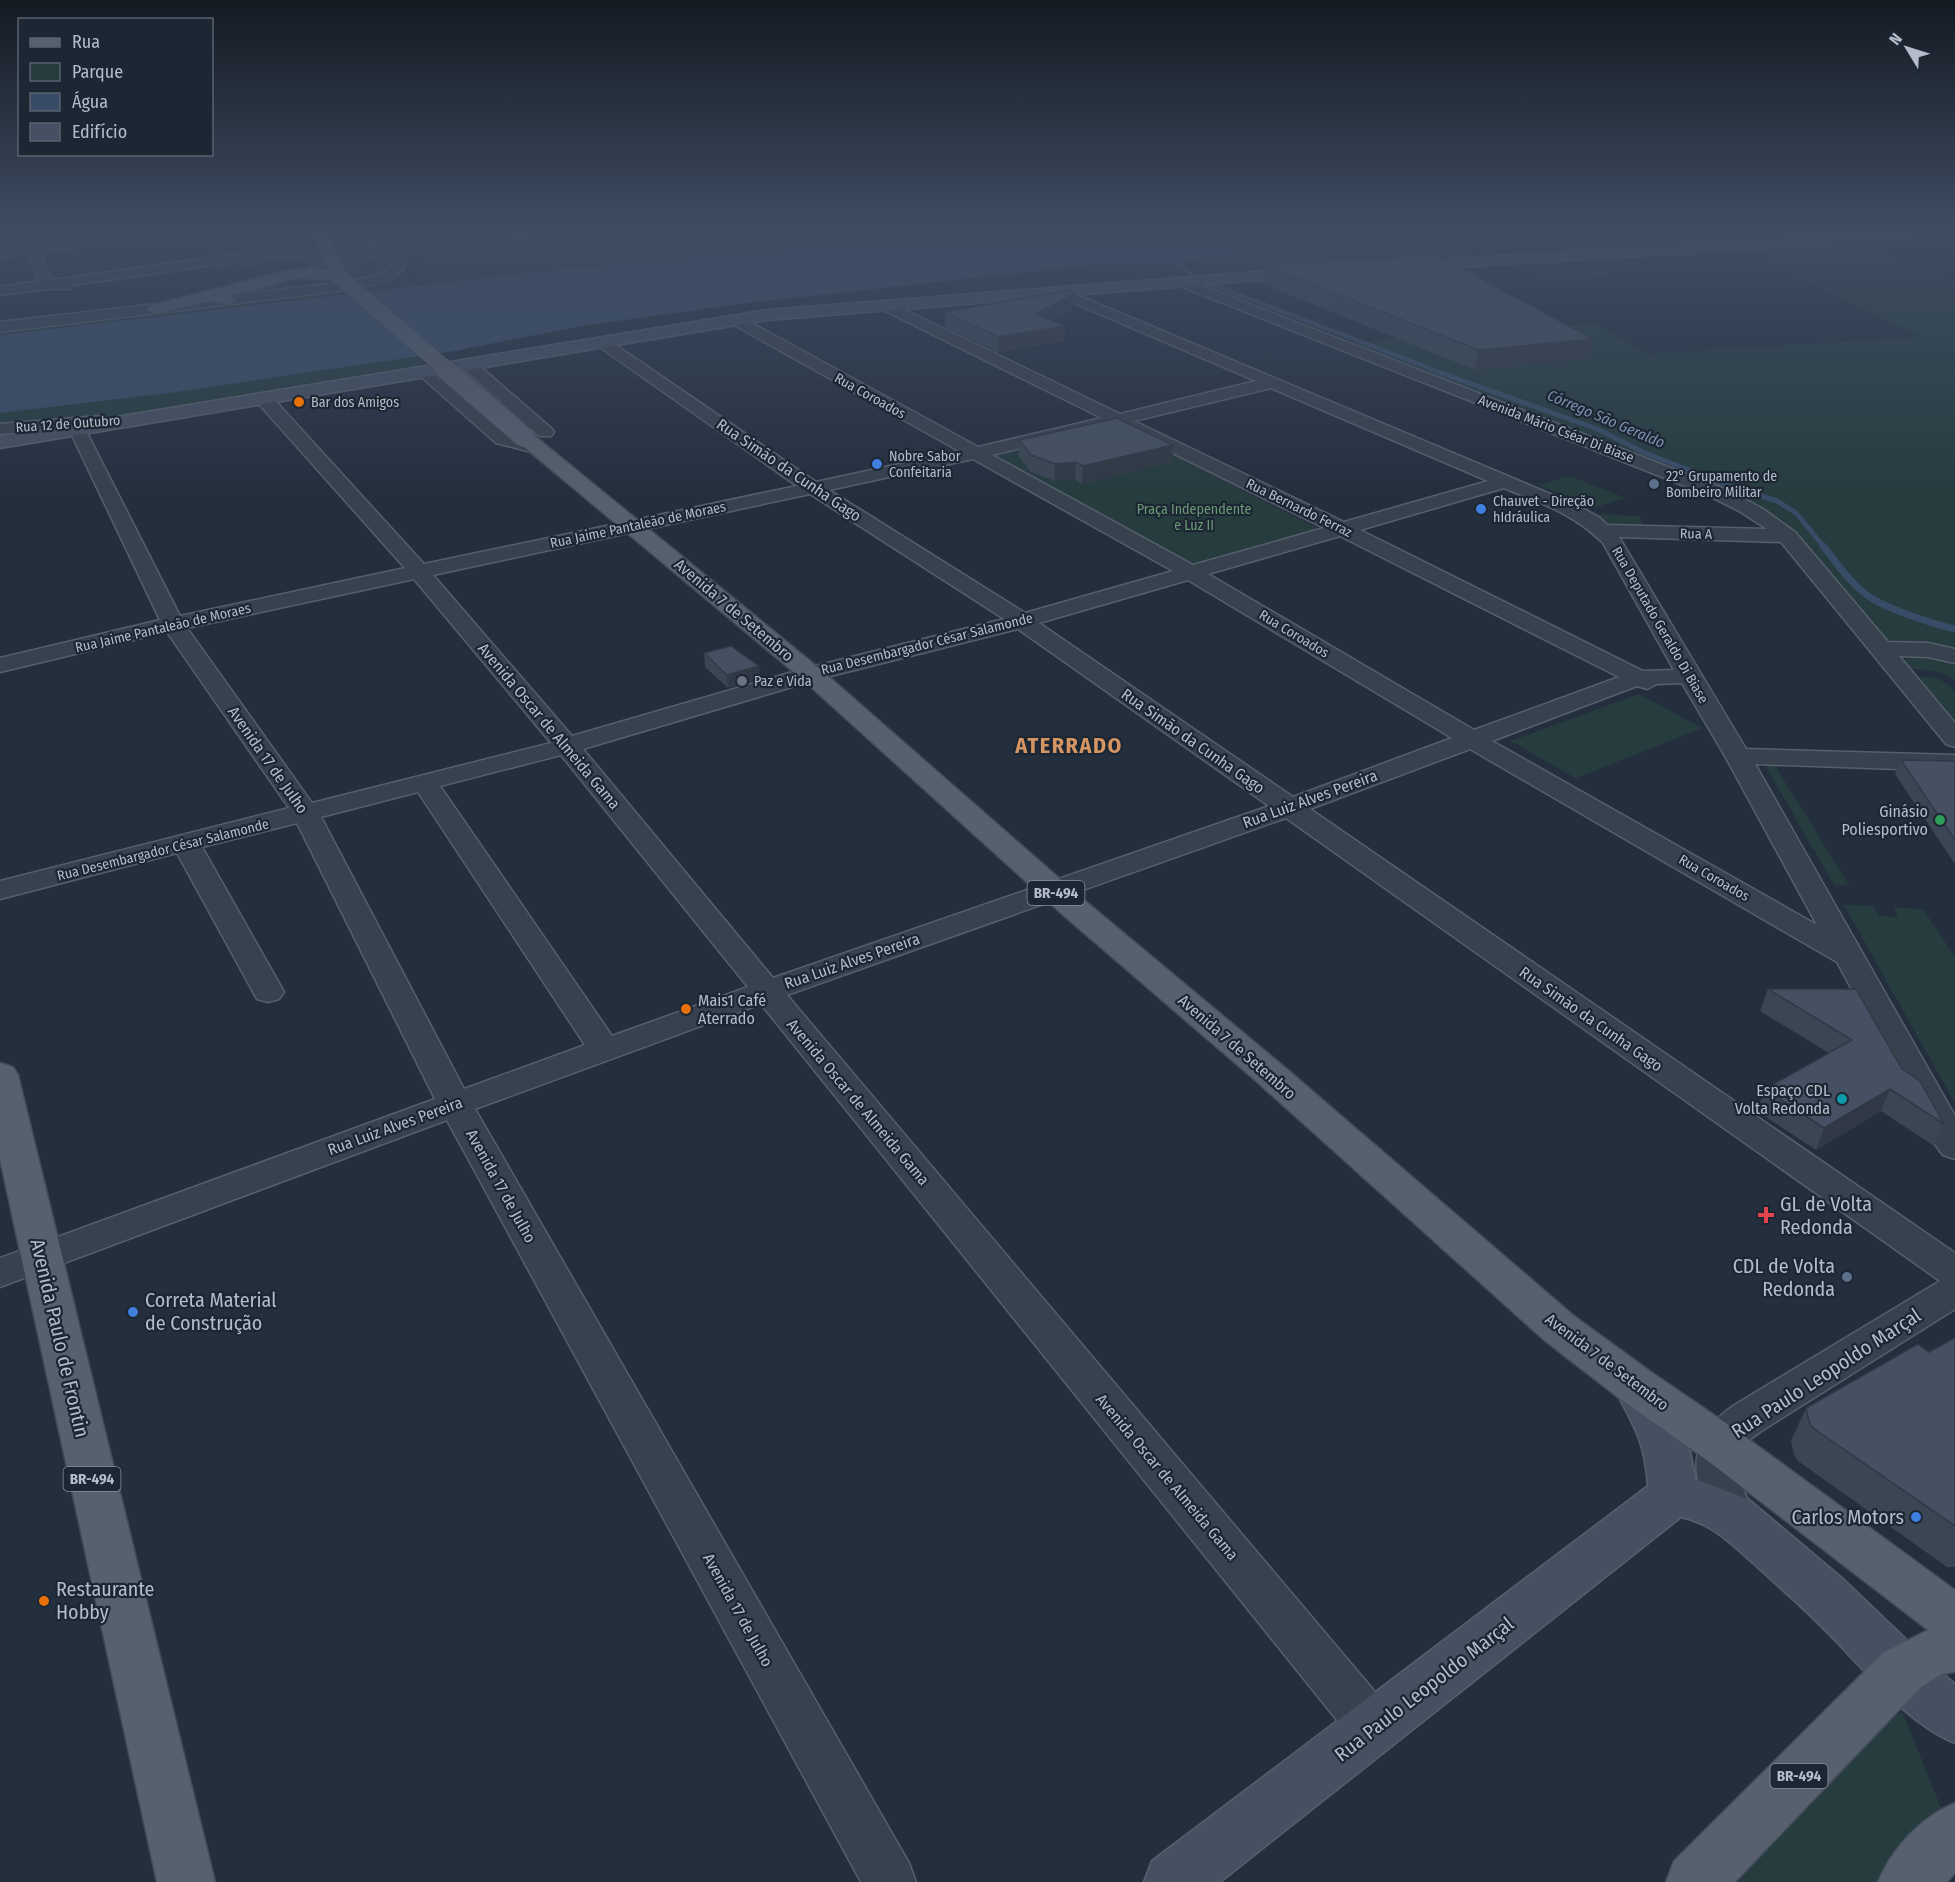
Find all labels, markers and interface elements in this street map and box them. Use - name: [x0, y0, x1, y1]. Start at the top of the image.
- legend: [18, 18, 213, 156]
- north arrow: [1877, 18, 1937, 78]
- text: N: [1885, 29, 1906, 49]
- text: Rua: [72, 31, 100, 53]
- text: Parque: [72, 61, 123, 83]
- text: Água: [72, 90, 108, 113]
- text: Edifício: [72, 121, 127, 143]
- street label: Rua Coroados: [831, 369, 909, 423]
- water label: Córrego São Geraldo: [1545, 386, 1667, 452]
- street label: Avenida Mário Cséar Di Biase: [1476, 391, 1636, 467]
- place label: Bar dos Amigos: [311, 394, 399, 411]
- marker: Bar dos Amigos: [292, 395, 306, 409]
- street label: Rua 12 de Outubro: [15, 412, 121, 436]
- street label: Rua Simão da Cunha Gago: [713, 414, 865, 526]
- place label: Nobre Sabor Confeitaria: [889, 448, 961, 481]
- marker: Nobre Sabor Confeitaria: [870, 457, 884, 471]
- place label: 22° Grupamento de Bombeiro Militar: [1666, 468, 1777, 501]
- street label: Rua Bernardo Ferraz: [1243, 475, 1355, 541]
- marker: 22° Grupamento de Bombeiro Militar: [1647, 477, 1661, 491]
- place label: Chauvet - Direção hIdráulica: [1493, 493, 1594, 526]
- street label: Rua Jaime Pantaleão de Moraes: [548, 498, 728, 552]
- park label: Praça Independente e Luz II: [1137, 501, 1251, 534]
- marker: Chauvet - Direção hIdráulica: [1474, 502, 1488, 516]
- street label: Rua A: [1680, 525, 1713, 543]
- street label: Rua Deputado Geraldo Di Biase: [1608, 544, 1712, 706]
- street label: Avenida 7 de Setembro: [671, 555, 797, 665]
- street label: Rua Jaime Pantaleão de Moraes: [74, 600, 252, 656]
- street label: Rua Coroados: [1256, 606, 1332, 662]
- street label: Rua Desembargador César Salamonde: [819, 609, 1035, 679]
- street label: Avenida Oscar de Almeida Gama: [474, 639, 624, 813]
- place label: Paz e Vida: [754, 673, 812, 690]
- marker: Paz e Vida: [735, 674, 749, 688]
- street label: Rua Simão da Cunha Gago: [1118, 684, 1268, 798]
- street label: Avenida 17 de Julho: [224, 703, 312, 817]
- district label: ATERRADO: [1014, 732, 1123, 759]
- street label: Rua Luiz Alves Pereira: [1240, 766, 1380, 832]
- place label: Ginásio Poliesportivo: [1841, 802, 1928, 839]
- marker: Ginásio Poliesportivo: [1933, 813, 1947, 827]
- street label: Rua Desembargador César Salamonde: [55, 815, 271, 885]
- street label: Rua Coroados: [1676, 851, 1752, 905]
- road number: BR-494: [1028, 881, 1084, 905]
- street label: Rua Luiz Alves Pereira: [782, 929, 922, 993]
- street label: Rua Simão da Cunha Gago: [1516, 962, 1666, 1076]
- place label: Mais1 Café Aterrado: [698, 991, 766, 1028]
- street label: Avenida 7 de Setembro: [1174, 991, 1300, 1103]
- marker: Mais1 Café Aterrado: [679, 1002, 693, 1016]
- street label: Avenida Oscar de Almeida Gama: [783, 1015, 933, 1189]
- place label: Espaço CDL Volta Redonda: [1735, 1081, 1830, 1118]
- marker: Espaço CDL Volta Redonda: [1835, 1092, 1849, 1106]
- street label: Rua Luiz Alves Pereira: [325, 1093, 465, 1159]
- street label: Avenida 17 de Julho: [462, 1126, 540, 1246]
- place label: GL de Volta Redonda: [1780, 1192, 1872, 1239]
- marker: GL de Volta Redonda: [1757, 1206, 1775, 1224]
- street label: Avenida Paulo de Frontin: [25, 1236, 95, 1440]
- place label: CDL de Volta Redonda: [1733, 1254, 1835, 1301]
- marker: CDL de Volta Redonda: [1840, 1270, 1854, 1284]
- place label: Correta Material de Construção: [145, 1288, 277, 1335]
- street label: Rua Paulo Leopoldo Marçal: [1727, 1303, 1925, 1443]
- marker: Correta Material de Construção: [126, 1305, 140, 1319]
- street label: Avenida 7 de Setembro: [1542, 1309, 1672, 1415]
- street label: Avenida Oscar de Almeida Gama: [1092, 1390, 1242, 1564]
- road number: BR-494: [64, 1467, 121, 1491]
- place label: Carlos Motors: [1792, 1505, 1904, 1529]
- marker: Carlos Motors: [1909, 1510, 1923, 1524]
- street label: Avenida 17 de Julho: [699, 1550, 777, 1670]
- place label: Restaurante Hobby: [56, 1577, 155, 1624]
- marker: Restaurante Hobby: [37, 1594, 51, 1608]
- street label: Rua Paulo Leopoldo Marçal: [1330, 1612, 1518, 1766]
- road number: BR-494: [1770, 1764, 1828, 1788]

